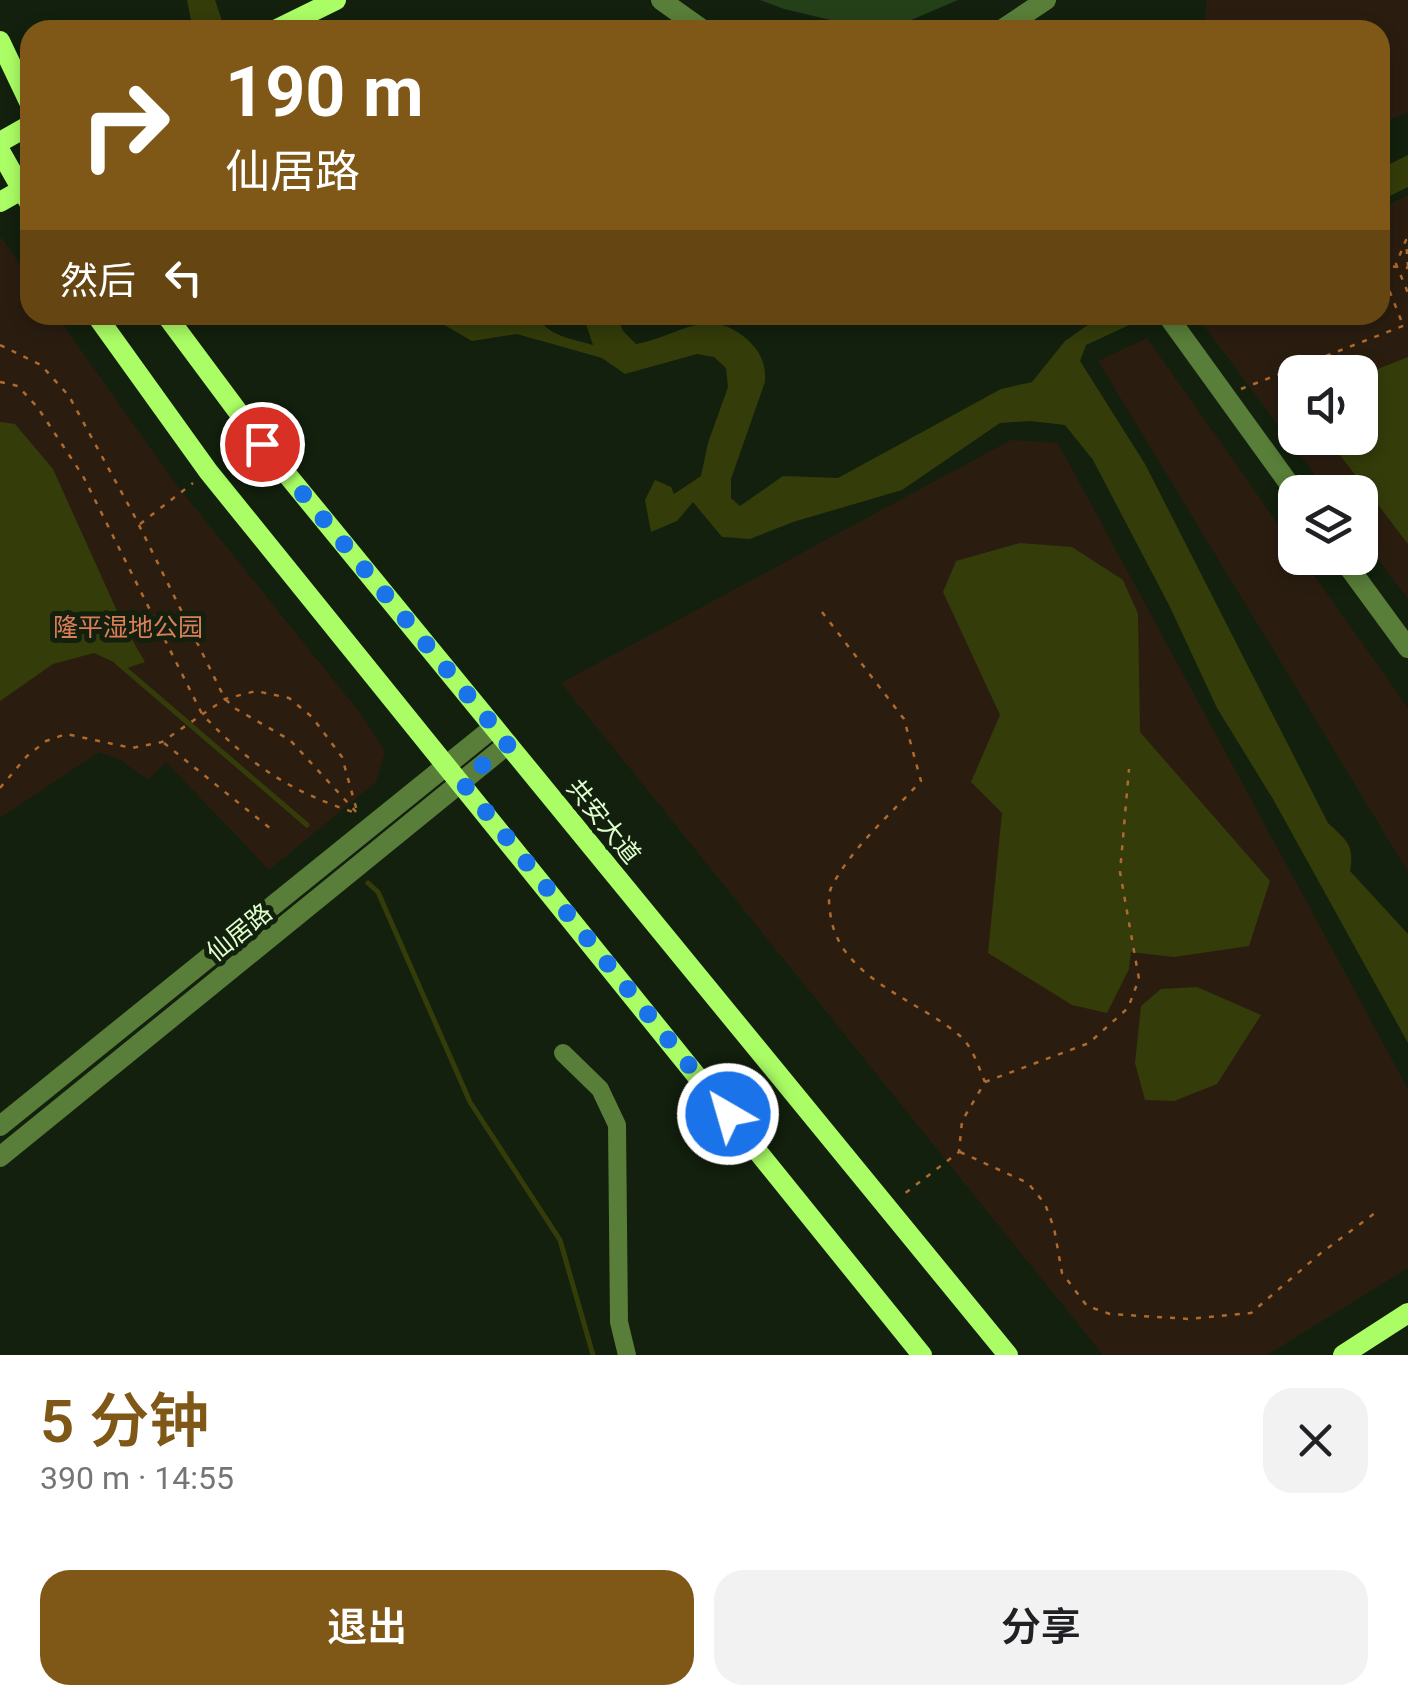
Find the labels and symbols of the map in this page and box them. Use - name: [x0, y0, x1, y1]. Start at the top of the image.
- pin: [220, 402, 305, 487]
- park label: 隆平湿地公园: [53, 613, 203, 642]
- street label: 共安大道: [561, 773, 646, 869]
- street label: 仙居路: [201, 898, 278, 967]
- position arrow: [676, 1062, 780, 1166]

